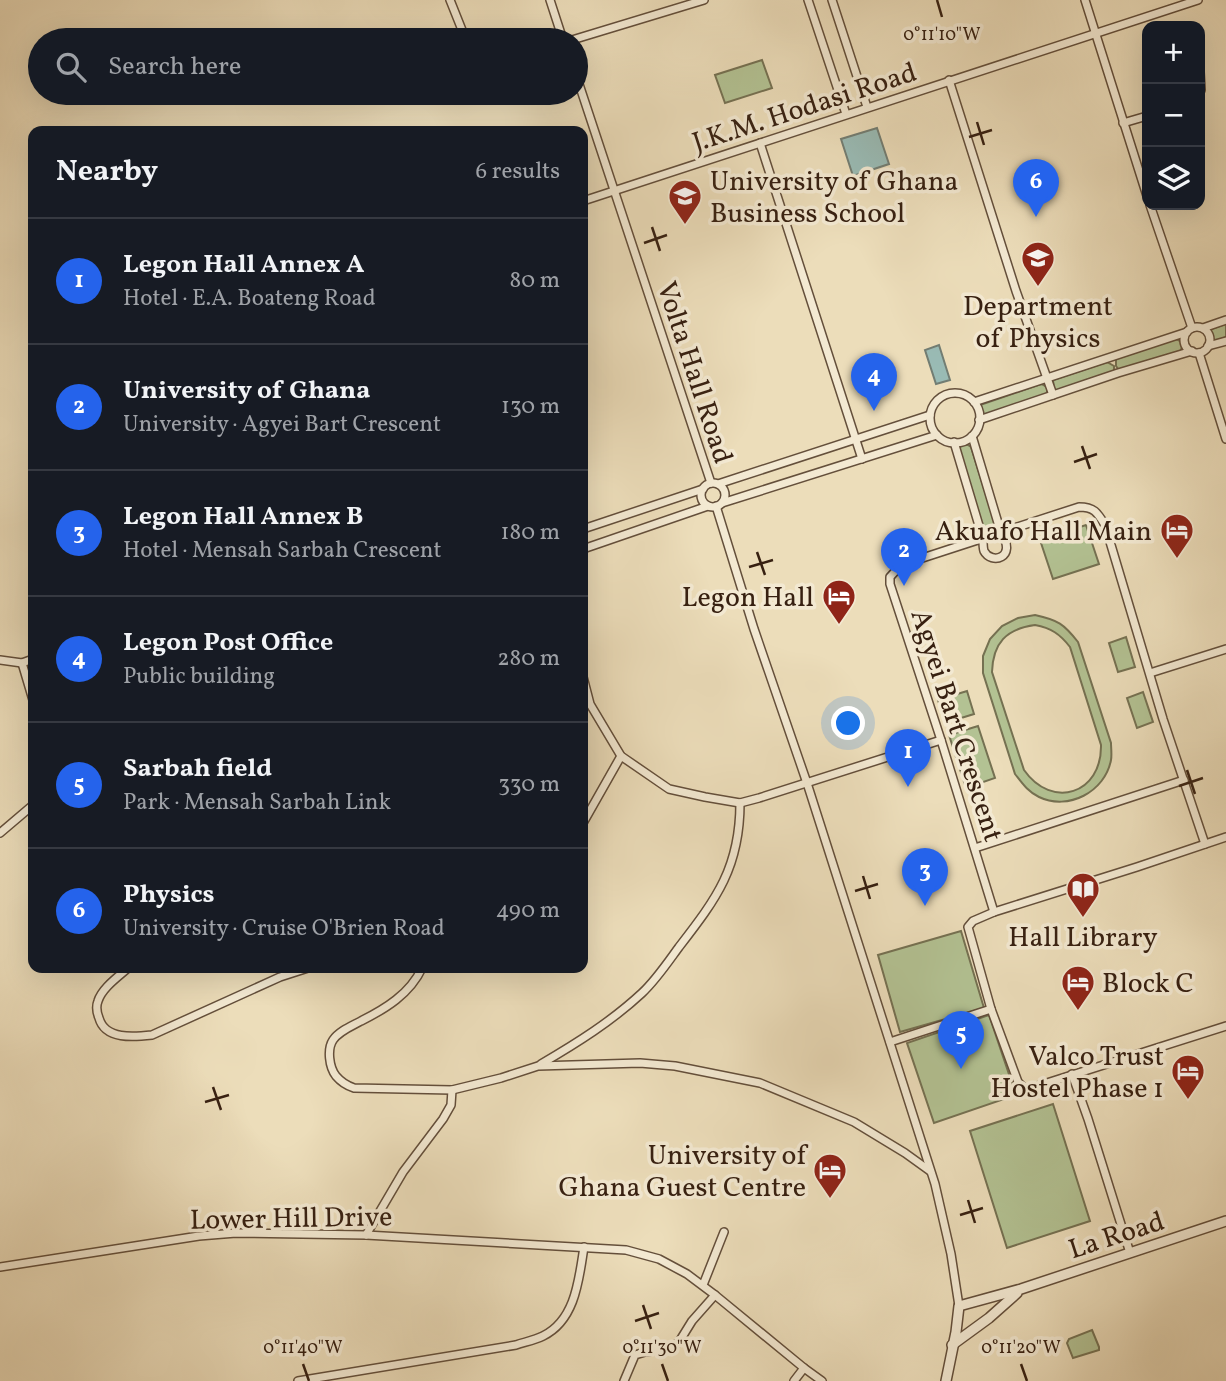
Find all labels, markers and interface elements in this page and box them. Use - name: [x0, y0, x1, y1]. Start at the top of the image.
- map controls: [1142, 21, 1205, 210]
- button: +: [1142, 21, 1205, 84]
- text: 0°11'10"W: [903, 23, 981, 48]
- search box: [28, 28, 588, 105]
- icon: search: [52, 48, 90, 86]
- text: Search here: [108, 49, 241, 85]
- street label: J.K.M. Hodasi Road: [688, 54, 922, 163]
- button: −: [1142, 84, 1205, 147]
- button: layers: [1142, 147, 1205, 210]
- text: Nearby: [56, 151, 158, 193]
- text: 6 results: [476, 156, 560, 188]
- pin: 6: [1013, 159, 1059, 217]
- place label: University of Ghana Business School: [710, 163, 958, 234]
- school or university icon: University of Ghana Business School: [666, 177, 704, 226]
- school or university icon: Department of Physics: [1019, 239, 1057, 288]
- text: Legon Hall Annex A: [123, 247, 365, 283]
- text: 1: [74, 265, 84, 297]
- text: 80 m: [510, 265, 560, 297]
- street label: Volta Hall Road: [646, 277, 741, 469]
- text: Hotel · E.A. Boateng Road: [123, 283, 376, 315]
- place label: Department of Physics: [963, 288, 1113, 359]
- pin: 4: [851, 353, 897, 411]
- text: University of Ghana: [123, 373, 370, 409]
- text: 2: [73, 391, 85, 423]
- text: 130 m: [501, 391, 560, 423]
- text: University · Agyei Bart Crescent: [123, 409, 441, 441]
- text: Legon Hall Annex B: [123, 499, 363, 535]
- hotel icon: Akuafo Hall Main: [1158, 511, 1196, 560]
- place label: Akuafo Hall Main: [935, 513, 1152, 552]
- text: 3: [73, 517, 85, 549]
- text: 180 m: [501, 517, 560, 549]
- pin: 2: [881, 528, 927, 586]
- text: Hotel · Mensah Sarbah Crescent: [123, 535, 442, 567]
- hotel icon: Legon Hall: [820, 577, 858, 626]
- place label: Legon Hall: [682, 579, 814, 618]
- street label: Agyei Bart Crescent: [900, 605, 1012, 847]
- text: Legon Post Office: [123, 625, 333, 661]
- text: 4: [72, 643, 86, 675]
- text: 280 m: [497, 643, 560, 675]
- text: Public building: [123, 661, 275, 693]
- your location: [831, 706, 865, 740]
- pin: 1: [885, 729, 931, 787]
- text: Sarbah field: [123, 751, 272, 787]
- text: 5: [73, 769, 85, 801]
- text: 330 m: [498, 769, 560, 801]
- text: Park · Mensah Sarbah Link: [123, 787, 391, 819]
- pin: 3: [902, 848, 948, 906]
- library icon: Hall Library: [1064, 870, 1102, 919]
- text: Physics: [123, 877, 215, 913]
- text: 6: [73, 895, 85, 927]
- text: 490 m: [496, 895, 560, 927]
- text: University · Cruise O'Brien Road: [123, 913, 445, 945]
- place label: Hall Library: [1008, 919, 1158, 958]
- hotel icon: Block C: [1059, 963, 1097, 1012]
- place label: Block C: [1102, 965, 1194, 1004]
- pin: 5: [938, 1011, 984, 1069]
- place label: Valco Trust Hostel Phase 1: [991, 1038, 1164, 1109]
- hotel icon: Valco Trust Hostel Phase 1: [1169, 1052, 1207, 1101]
- place label: University of Ghana Guest Centre: [559, 1137, 808, 1208]
- hotel icon: University of Ghana Guest Centre: [811, 1151, 849, 1200]
- street label: Lower Hill Drive: [189, 1198, 393, 1241]
- street label: La Road: [1064, 1203, 1170, 1270]
- text: 0°11'40"W: [263, 1336, 343, 1361]
- text: 0°11'30"W: [622, 1336, 702, 1361]
- text: 0°11'20"W: [981, 1336, 1061, 1361]

